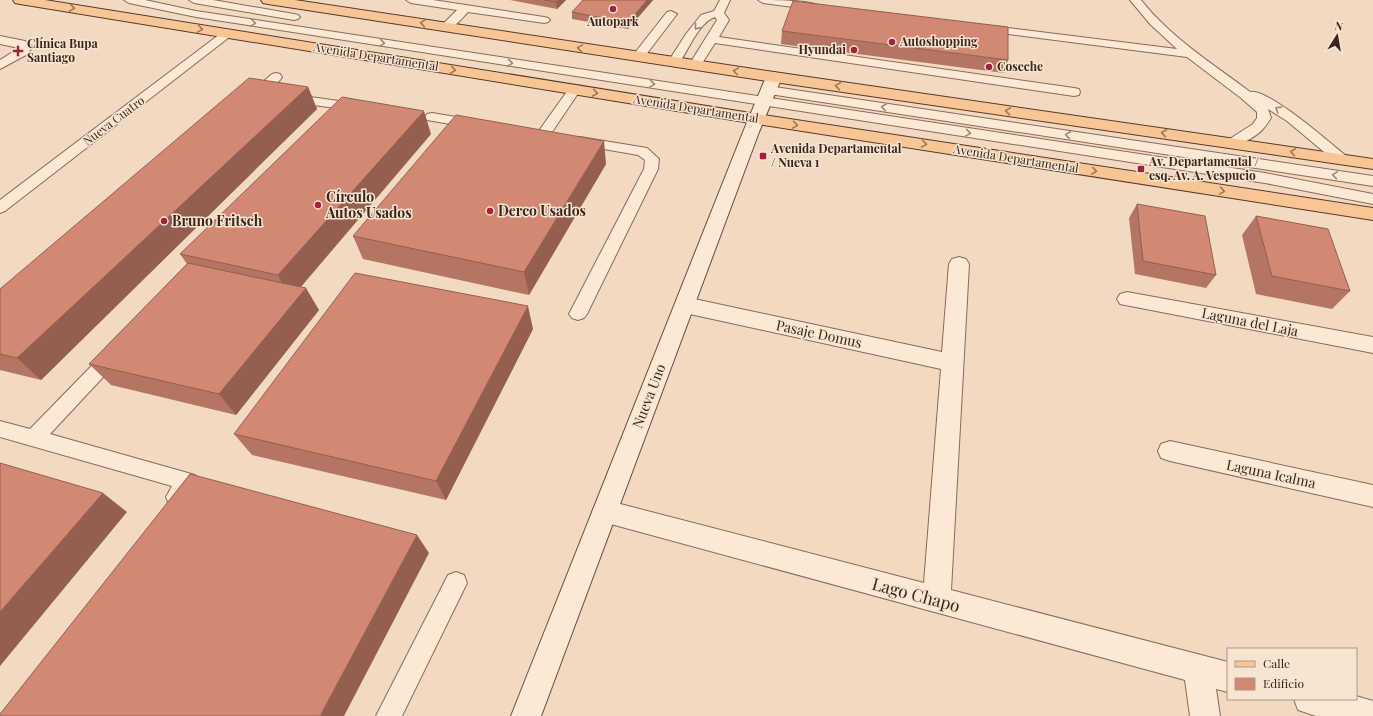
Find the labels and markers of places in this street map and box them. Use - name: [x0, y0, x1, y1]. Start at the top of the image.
- marker: Autopark: [608, 4, 618, 14]
- place label: Autopark: [586, 13, 640, 29]
- place label: Autoshopping: [899, 33, 978, 49]
- place label: Clínica Bupa Santiago: [27, 35, 99, 65]
- marker: Autoshopping: [887, 37, 897, 47]
- place label: Hyundai: [799, 41, 846, 57]
- marker: Clínica Bupa Santiago: [12, 45, 24, 57]
- marker: Hyundai: [849, 45, 859, 55]
- place label: Coseche: [997, 58, 1043, 74]
- marker: Coseche: [984, 62, 994, 72]
- place label: Avenida Departamental / Nueva 1: [770, 140, 902, 170]
- marker: Avenida Departamental / Nueva 1: [758, 151, 768, 161]
- place label: Av. Departamental / esq. Av. A. Vespucio: [1148, 153, 1260, 183]
- marker: Av. Departamental / esq. Av. A. Vespucio: [1136, 164, 1146, 174]
- place label: Círculo Autos Usados: [325, 187, 412, 222]
- marker: Círculo Autos Usados: [313, 200, 323, 210]
- place label: Derco Usados: [498, 201, 586, 220]
- marker: Derco Usados: [485, 206, 495, 216]
- place label: Bruno Fritsch: [172, 211, 263, 230]
- marker: Bruno Fritsch: [159, 216, 169, 226]

